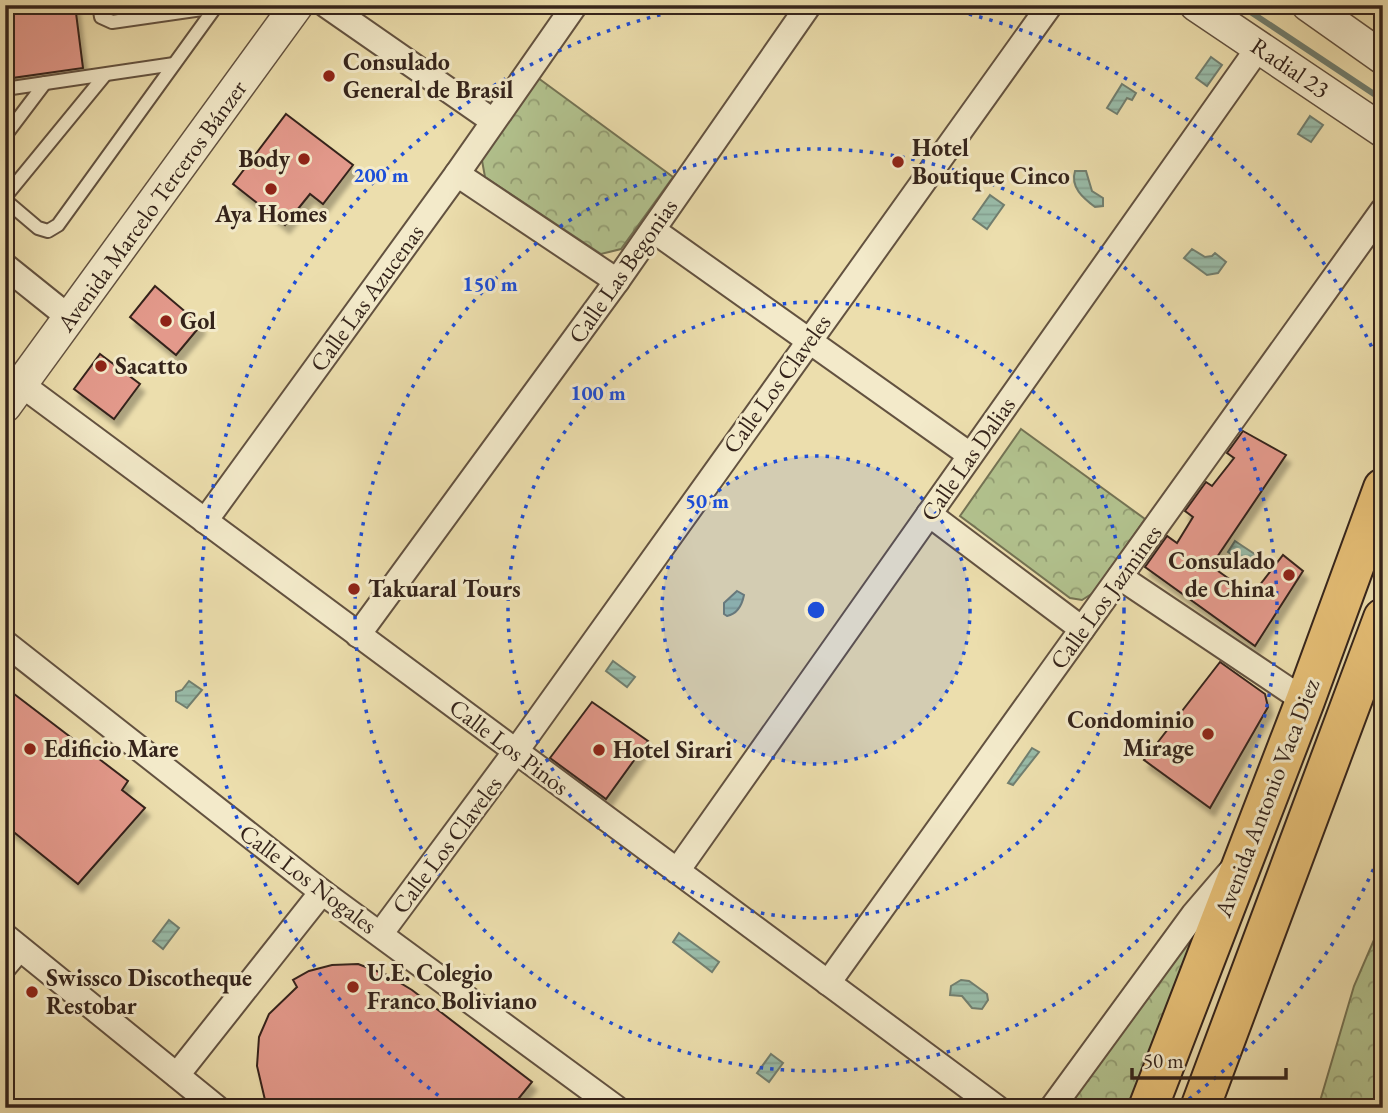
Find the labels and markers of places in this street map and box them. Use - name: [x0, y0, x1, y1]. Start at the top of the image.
- place label: Consulado General de Brasil: [343, 46, 514, 105]
- marker: Consulado General de Brasil: [321, 68, 337, 84]
- place label: Hotel Boutique Cinco: [912, 132, 1070, 192]
- place label: Body: [238, 143, 290, 175]
- marker: Body: [296, 151, 312, 167]
- marker: Hotel Boutique Cinco: [890, 154, 906, 170]
- marker: Aya Homes: [263, 181, 279, 197]
- place label: Aya Homes: [214, 198, 327, 230]
- place label: Gol: [180, 305, 216, 336]
- marker: Gol: [158, 313, 174, 329]
- place label: Sacatto: [115, 350, 187, 381]
- marker: Sacatto: [93, 358, 109, 374]
- place label: Consulado de China: [1168, 545, 1275, 604]
- marker: Consulado de China: [1281, 567, 1297, 583]
- place label: Takuaral Tours: [368, 573, 521, 604]
- marker: Takuaral Tours: [346, 581, 362, 597]
- centre of rings: [804, 598, 828, 622]
- place label: Condominio Mirage: [1067, 704, 1194, 764]
- marker: Condominio Mirage: [1200, 726, 1216, 742]
- place label: Edificio Mare: [44, 733, 179, 764]
- place label: Hotel Sirari: [613, 734, 732, 765]
- marker: Edificio Mare: [22, 741, 38, 757]
- marker: Hotel Sirari: [591, 742, 607, 758]
- place label: U.E. Colegio Franco Boliviano: [367, 957, 537, 1016]
- place label: Swissco Discotheque Restobar: [46, 962, 252, 1021]
- marker: U.E. Colegio Franco Boliviano: [345, 979, 361, 995]
- marker: Swissco Discotheque Restobar: [24, 984, 40, 1000]

